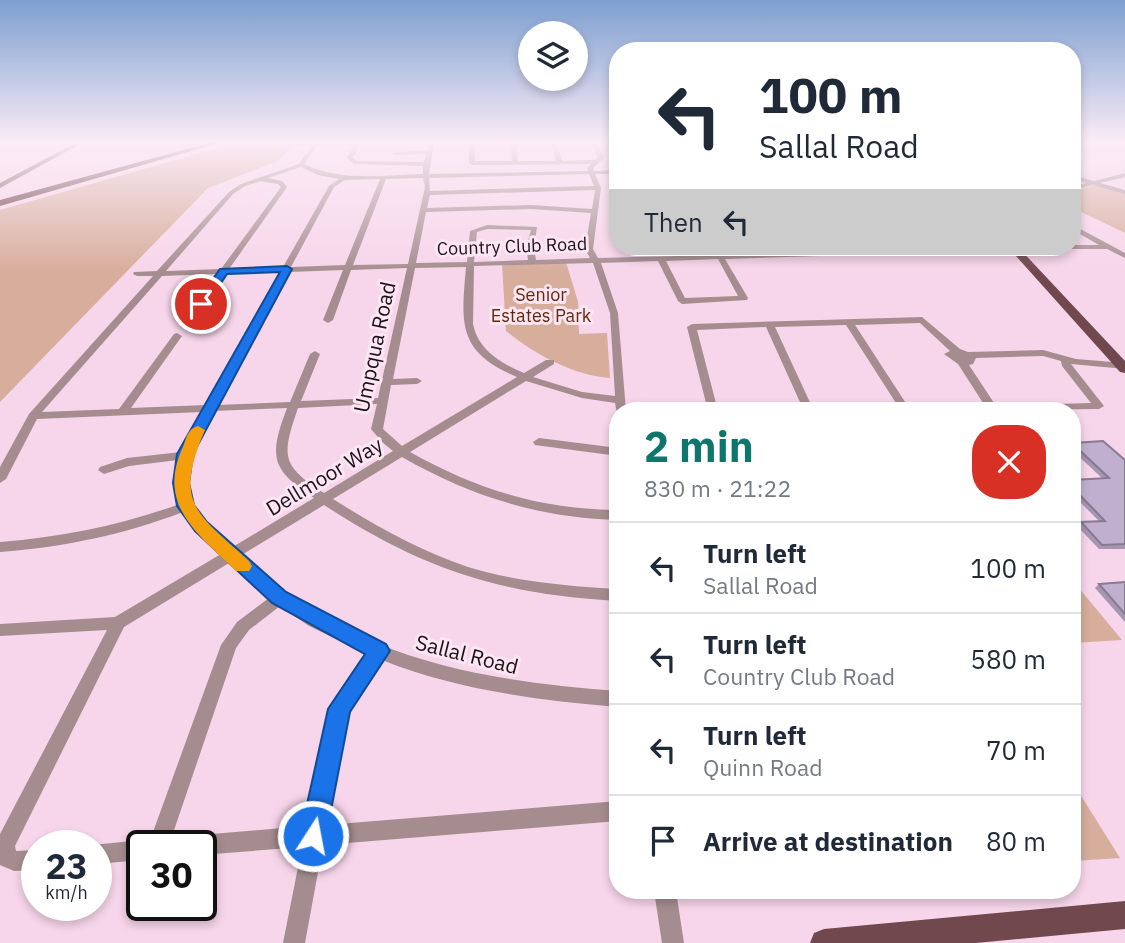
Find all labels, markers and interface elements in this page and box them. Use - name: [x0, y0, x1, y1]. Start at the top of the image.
- map controls: [518, 21, 588, 91]
- button: layers: [518, 21, 588, 91]
- text: 100 m: [759, 63, 903, 126]
- icon: left: [644, 70, 735, 161]
- text: Sallal Road: [759, 125, 919, 167]
- icon: left: [717, 203, 755, 241]
- text: Then: [644, 205, 703, 239]
- street label: Country Club Road: [436, 232, 588, 260]
- pin: [171, 274, 231, 334]
- street label: Umpqua Road: [346, 279, 402, 415]
- park label: Senior Estates Park: [491, 283, 592, 327]
- icon: arrive: [182, 285, 220, 323]
- text: 2 min: [644, 419, 754, 474]
- button: close: [972, 425, 1046, 499]
- street label: Dellmoor Way: [260, 430, 388, 522]
- text: 830 m · 21:22: [644, 473, 791, 503]
- text: Turn left: [703, 536, 806, 570]
- icon: left: [644, 549, 682, 587]
- text: 100 m: [970, 551, 1046, 585]
- text: Sallal Road: [703, 570, 818, 600]
- text: Turn left: [703, 627, 806, 661]
- street label: Sallal Road: [413, 628, 521, 680]
- icon: left: [644, 640, 682, 678]
- text: 580 m: [970, 642, 1046, 676]
- text: Country Club Road: [703, 661, 895, 691]
- text: Turn left: [703, 718, 806, 752]
- icon: left: [644, 731, 682, 769]
- text: 70 m: [986, 733, 1046, 767]
- text: Quinn Road: [703, 752, 823, 782]
- position arrow: [276, 799, 350, 873]
- icon: arrive: [644, 822, 682, 860]
- text: Arrive at destination: [703, 824, 953, 858]
- text: 80 m: [986, 824, 1046, 858]
- speed limit sign: 30: [126, 830, 217, 921]
- text: 23: [45, 843, 88, 889]
- text: km/h: [45, 881, 88, 904]

